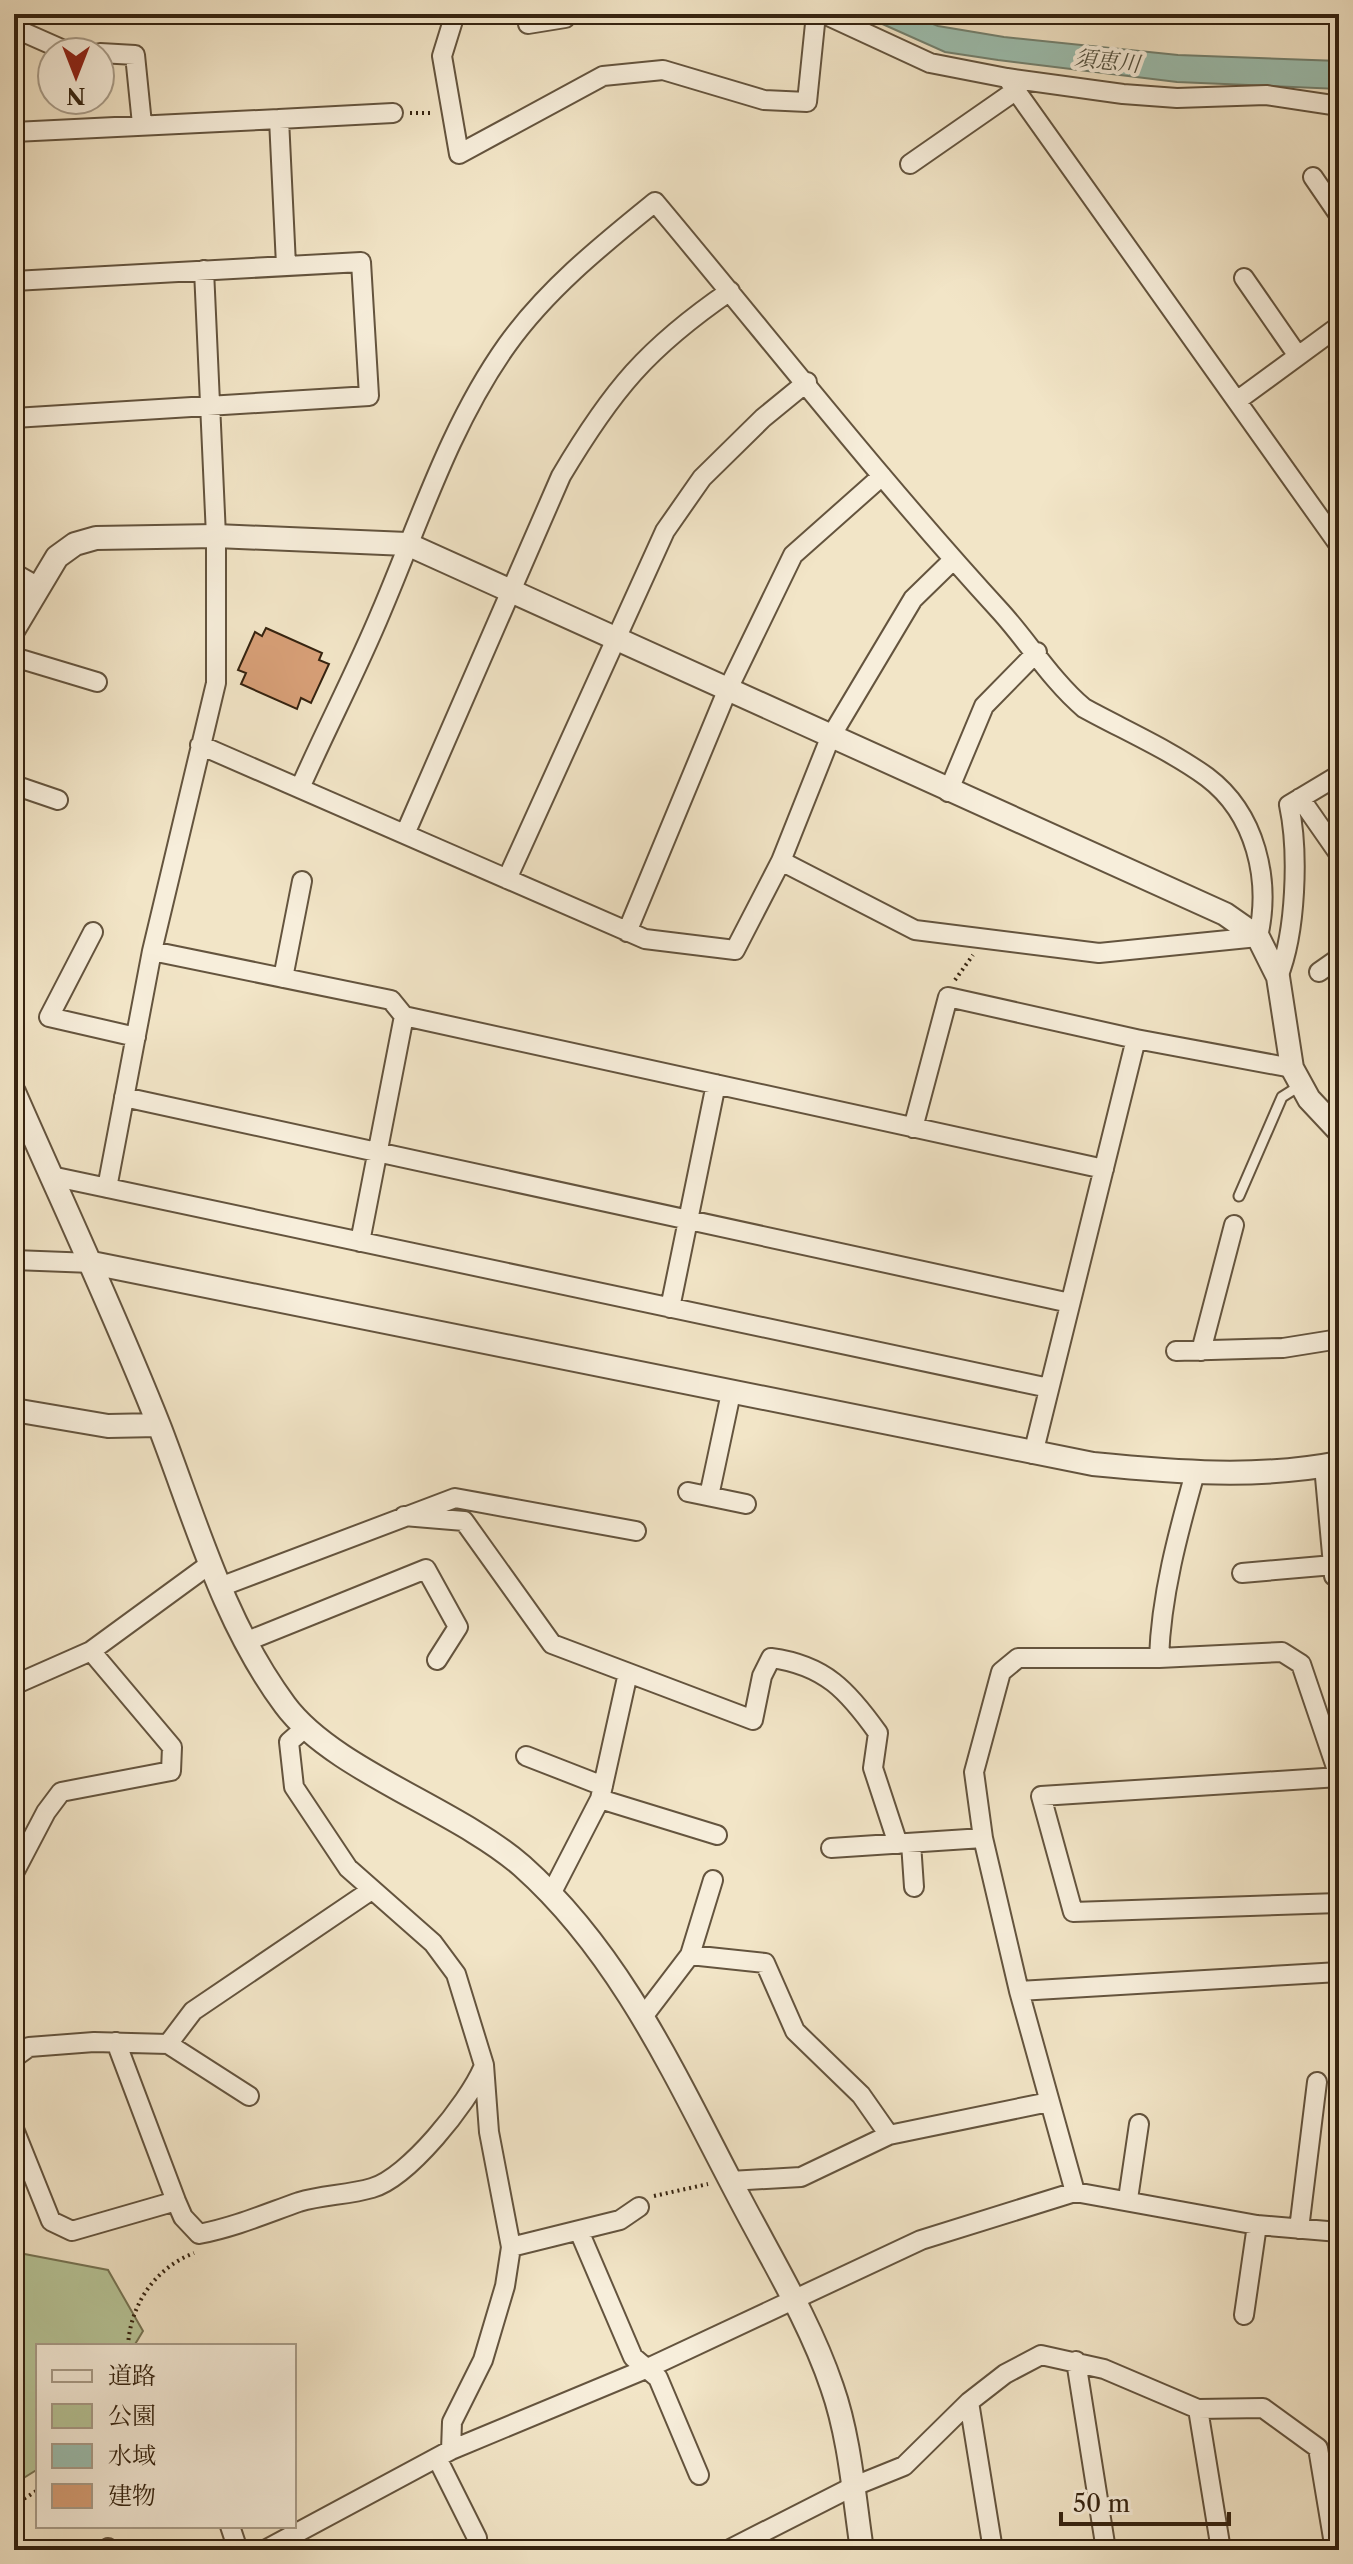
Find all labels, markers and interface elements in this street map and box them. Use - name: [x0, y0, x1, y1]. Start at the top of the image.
- north arrow: [36, 36, 116, 116]
- water label: 須恵川: [1073, 44, 1143, 78]
- text: N: [66, 82, 86, 109]
- legend: [36, 2344, 296, 2528]
- text: 道路: [108, 2361, 156, 2390]
- text: 公園: [108, 2401, 156, 2430]
- text: 水域: [108, 2441, 156, 2470]
- scale bar: [1061, 2476, 1229, 2526]
- text: 建物: [108, 2481, 156, 2510]
- text: 50 m: [1073, 2489, 1130, 2518]

